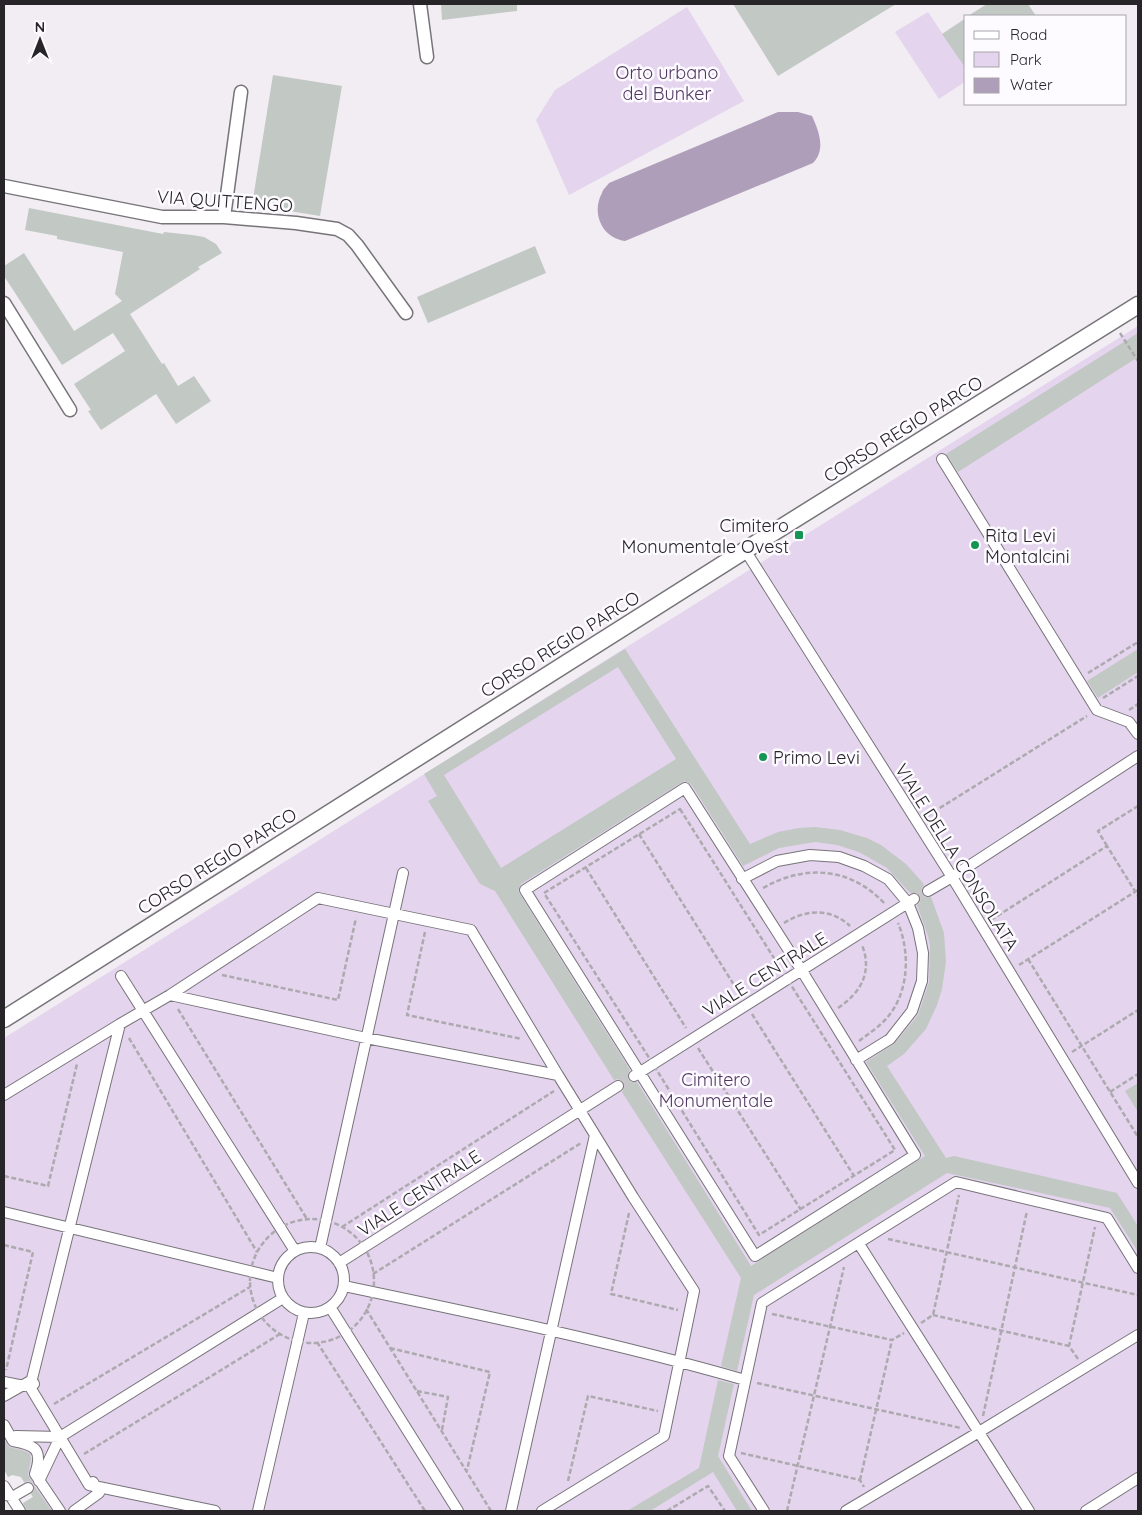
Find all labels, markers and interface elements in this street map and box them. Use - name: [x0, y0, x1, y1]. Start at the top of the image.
- north arrow: [15, 15, 65, 65]
- legend: [964, 15, 1127, 105]
- text: N: [35, 18, 45, 36]
- text: Road: [1010, 25, 1047, 44]
- text: Park: [1010, 50, 1042, 69]
- park label: Orto urbano del Bunker: [616, 61, 718, 105]
- text: Water: [1010, 75, 1053, 94]
- street label: VIA QUITTENGO: [156, 185, 294, 217]
- street label: CORSO REGIO PARCO: [819, 371, 987, 487]
- place label: Cimitero Monumentale Ovest: [622, 514, 789, 558]
- place label: Rita Levi Montalcini: [985, 524, 1070, 568]
- marker: Cimitero Monumentale Ovest: [793, 529, 805, 541]
- marker: Rita Levi Montalcini: [969, 539, 981, 551]
- street label: CORSO REGIO PARCO: [476, 586, 644, 702]
- place label: Primo Levi: [773, 746, 860, 769]
- marker: Primo Levi: [757, 751, 769, 763]
- street label: VIALE DELLA CONSOLATA: [890, 759, 1024, 955]
- street label: CORSO REGIO PARCO: [133, 803, 301, 919]
- street label: VIALE CENTRALE: [699, 927, 831, 1021]
- park label: Cimitero Monumentale: [659, 1068, 773, 1112]
- street label: VIALE CENTRALE: [353, 1145, 485, 1241]

